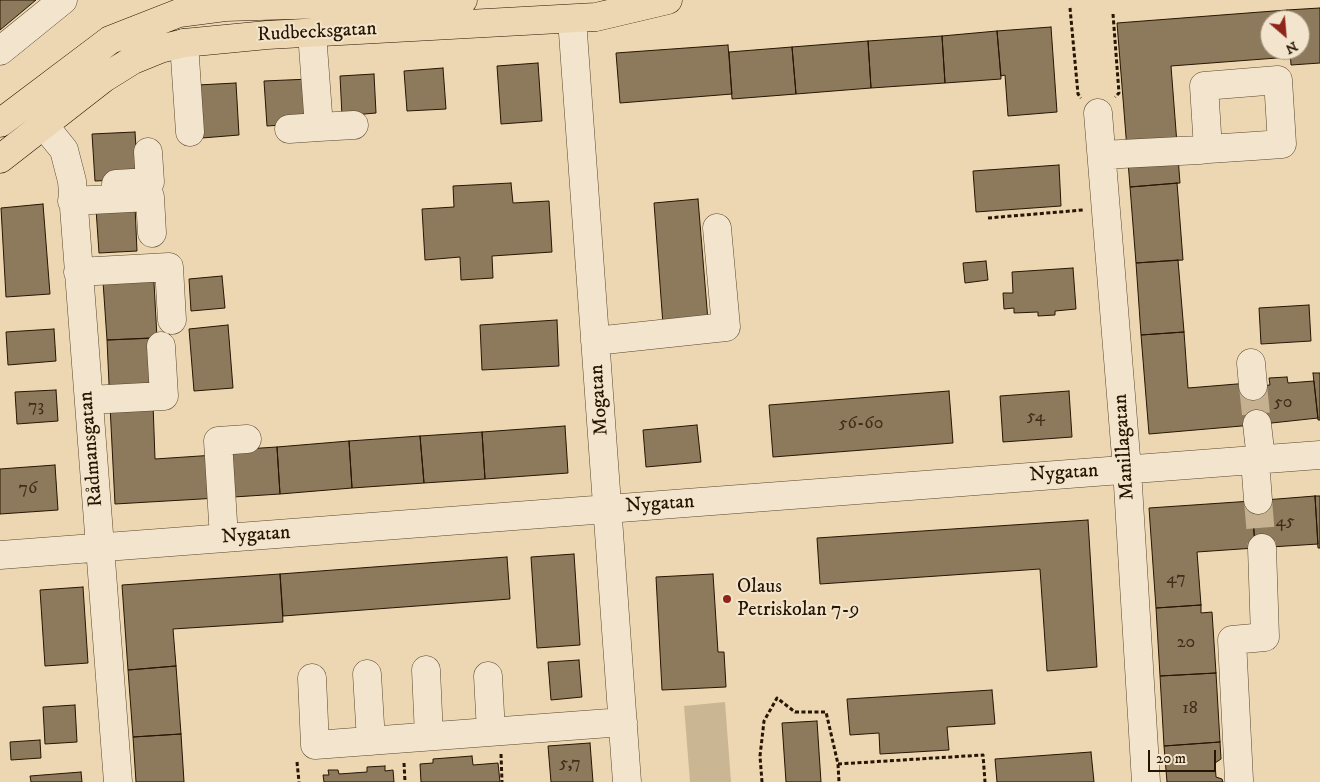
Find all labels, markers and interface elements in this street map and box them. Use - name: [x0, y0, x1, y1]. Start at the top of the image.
- north arrow: [1260, 10, 1310, 60]
- street label: Rudbecksgatan: [257, 18, 377, 48]
- text: N: [1282, 37, 1301, 58]
- street label: Mogatan: [586, 364, 614, 436]
- street label: Rådmansgatan: [75, 390, 109, 508]
- house number: 50: [1274, 392, 1292, 414]
- street label: Manillagatan: [1109, 393, 1141, 501]
- house number: 73: [28, 396, 44, 418]
- house number: 54: [1027, 406, 1045, 428]
- house number: 56-60: [839, 413, 883, 435]
- street label: Nygatan: [1029, 460, 1099, 488]
- house number: 76: [19, 478, 37, 500]
- street label: Nygatan: [625, 491, 695, 519]
- house number: 45: [1275, 511, 1295, 533]
- street label: Nygatan: [221, 522, 291, 550]
- house number: 47: [1166, 568, 1186, 590]
- place label: Olaus Petriskolan 7-9: [737, 576, 860, 623]
- marker: Olaus Petriskolan 7-9: [721, 593, 733, 605]
- house number: 20: [1177, 632, 1195, 654]
- house number: 18: [1182, 698, 1198, 720]
- scale bar: [1150, 740, 1218, 772]
- text: 20 m: [1156, 749, 1186, 768]
- house number: 5,7: [559, 753, 581, 775]

